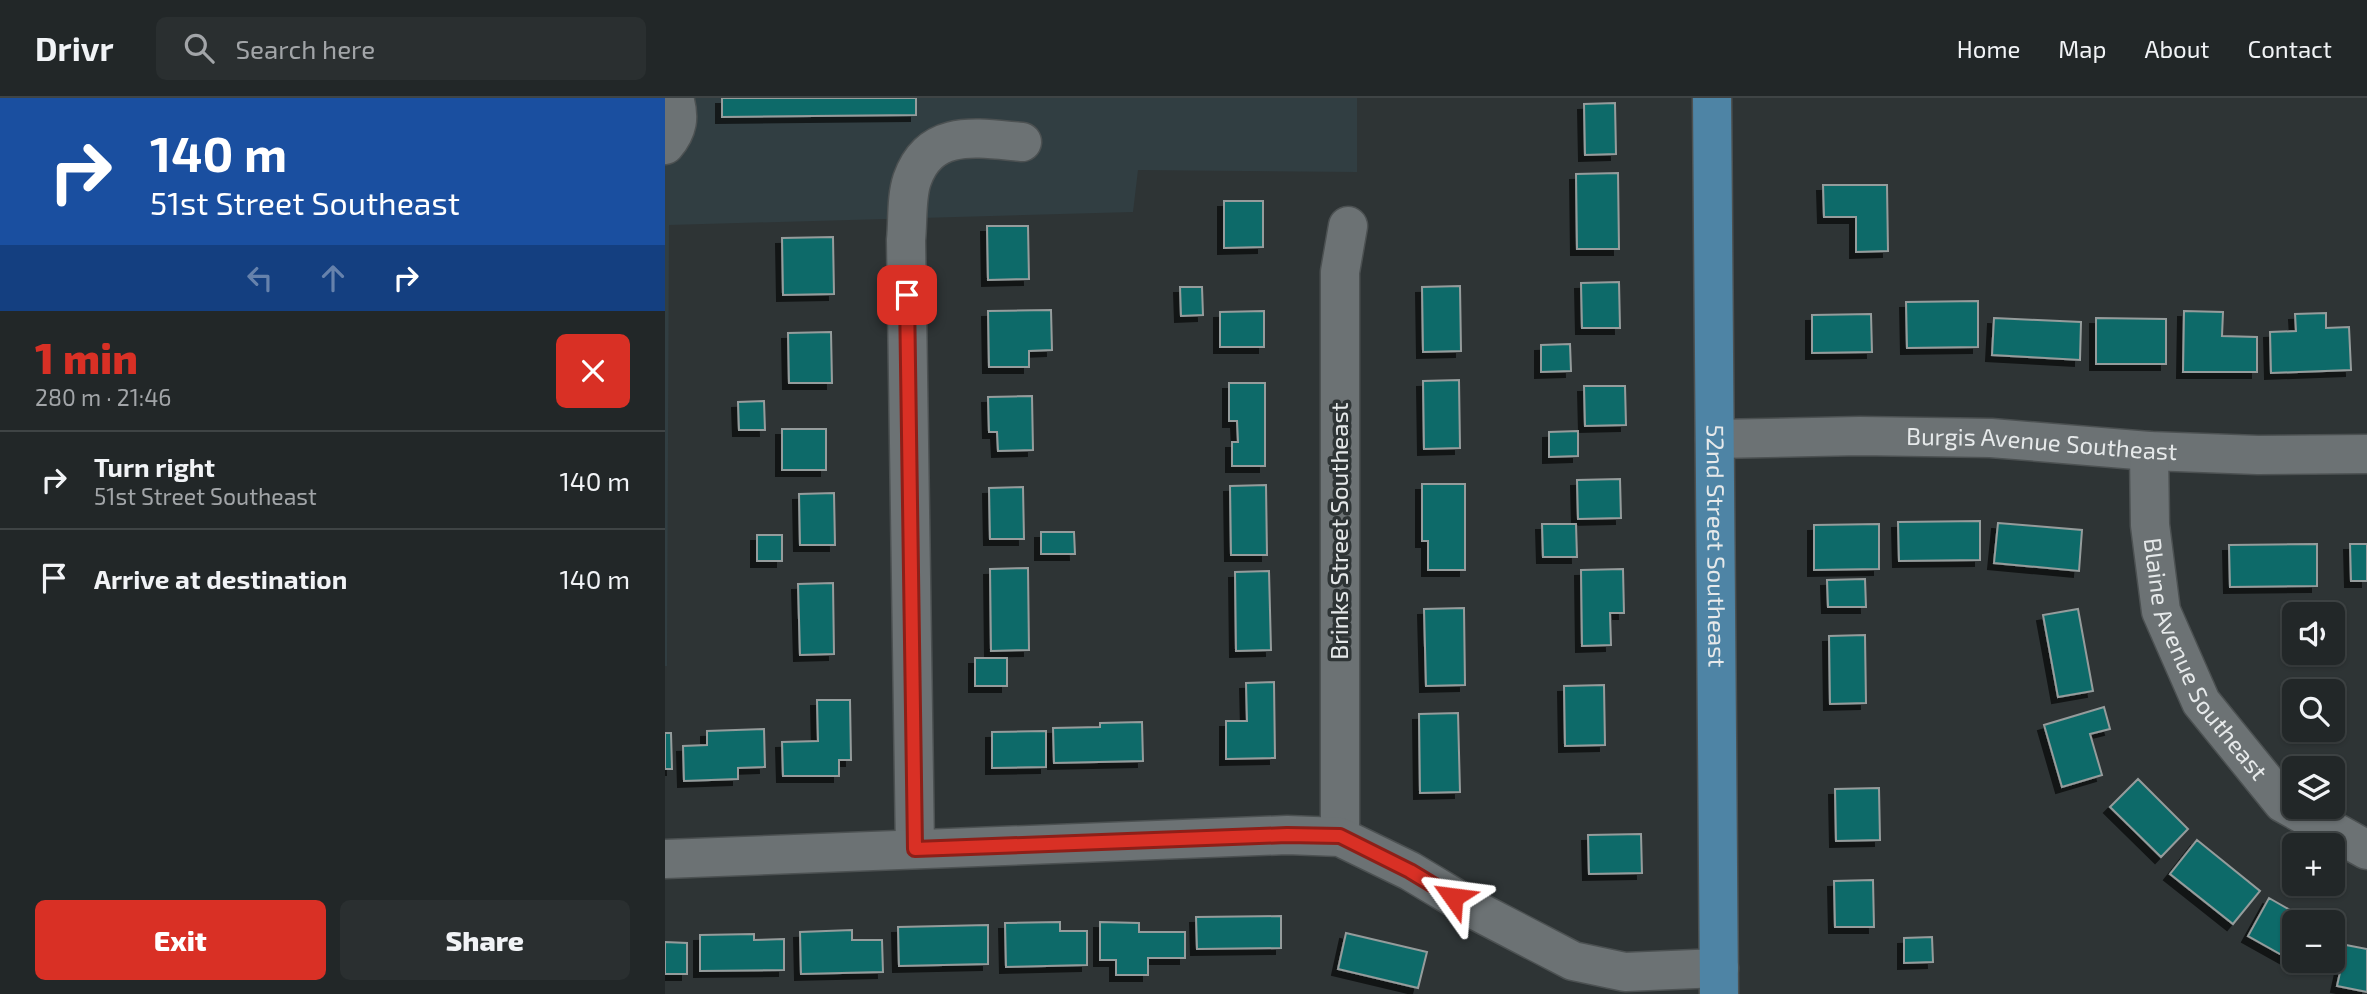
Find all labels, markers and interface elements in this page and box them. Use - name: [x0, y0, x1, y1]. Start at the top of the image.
- search box: [156, 17, 646, 80]
- text: Drivr: [35, 28, 114, 68]
- icon: search: [180, 29, 218, 67]
- text: Search here: [236, 33, 375, 64]
- text: Home: [1957, 34, 2020, 63]
- text: Map: [2058, 34, 2106, 63]
- text: About: [2144, 34, 2210, 63]
- text: Contact: [2248, 34, 2332, 63]
- text: 140 m: [150, 123, 287, 182]
- icon: right: [35, 126, 126, 217]
- text: 51st Street Southeast: [150, 183, 460, 221]
- icon: left: [241, 259, 279, 297]
- icon: ahead: [314, 259, 352, 297]
- icon: right: [387, 259, 425, 297]
- pin: [877, 265, 937, 325]
- icon: arrive: [888, 276, 926, 314]
- text: 1 min: [35, 332, 138, 382]
- button: close: [556, 334, 630, 408]
- text: 280 m · 21:46: [35, 383, 172, 411]
- street label: Brinks Street Southeast: [1324, 402, 1353, 660]
- street label: Burgis Avenue Southeast: [1906, 421, 2178, 465]
- street label: 52nd Street Southeast: [1702, 424, 1732, 668]
- text: Turn right: [94, 451, 215, 482]
- icon: right: [35, 461, 73, 499]
- text: 140 m: [559, 465, 630, 496]
- text: 51st Street Southeast: [94, 482, 317, 510]
- street label: Blaine Avenue Southeast: [2139, 536, 2274, 785]
- icon: arrive: [35, 559, 73, 597]
- text: Arrive at destination: [94, 563, 347, 594]
- text: 140 m: [559, 563, 630, 594]
- map controls: [2282, 602, 2345, 973]
- button: sound: [2282, 602, 2345, 665]
- button: search: [2282, 679, 2345, 742]
- button: layers: [2282, 756, 2345, 819]
- button: +: [2282, 833, 2345, 896]
- position arrow: [1416, 860, 1490, 934]
- button: Exit: [35, 900, 326, 980]
- button: Share: [340, 900, 630, 980]
- button: −: [2282, 910, 2345, 973]

